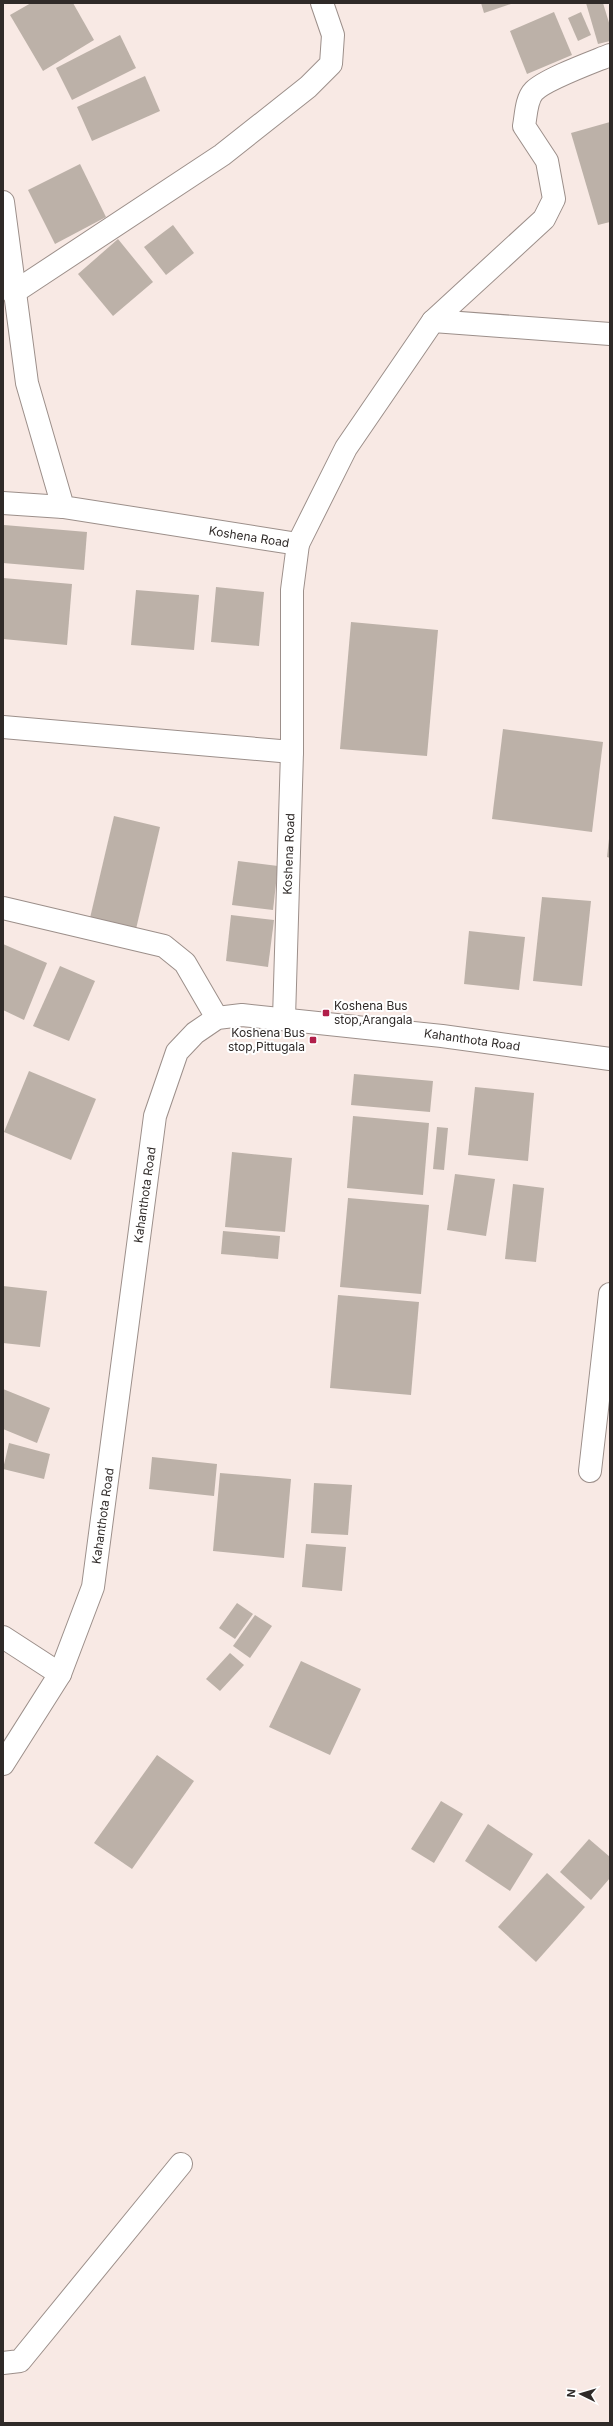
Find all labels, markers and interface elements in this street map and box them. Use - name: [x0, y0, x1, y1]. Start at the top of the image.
- street label: Koshena Road: [208, 523, 290, 550]
- street label: Koshena Road: [280, 813, 297, 895]
- place label: Koshena Bus stop,Arangala: [334, 998, 413, 1027]
- marker: Koshena Bus stop,Arangala: [321, 1008, 331, 1018]
- place label: Koshena Bus stop,Pittugala: [228, 1025, 305, 1054]
- street label: Kahanthota Road: [423, 1025, 521, 1054]
- marker: Koshena Bus stop,Pittugala: [308, 1035, 318, 1045]
- street label: Kahanthota Road: [130, 1146, 159, 1244]
- street label: Kahanthota Road: [88, 1467, 117, 1565]
- north arrow: [561, 2374, 601, 2414]
- text: N: [564, 2388, 578, 2398]

